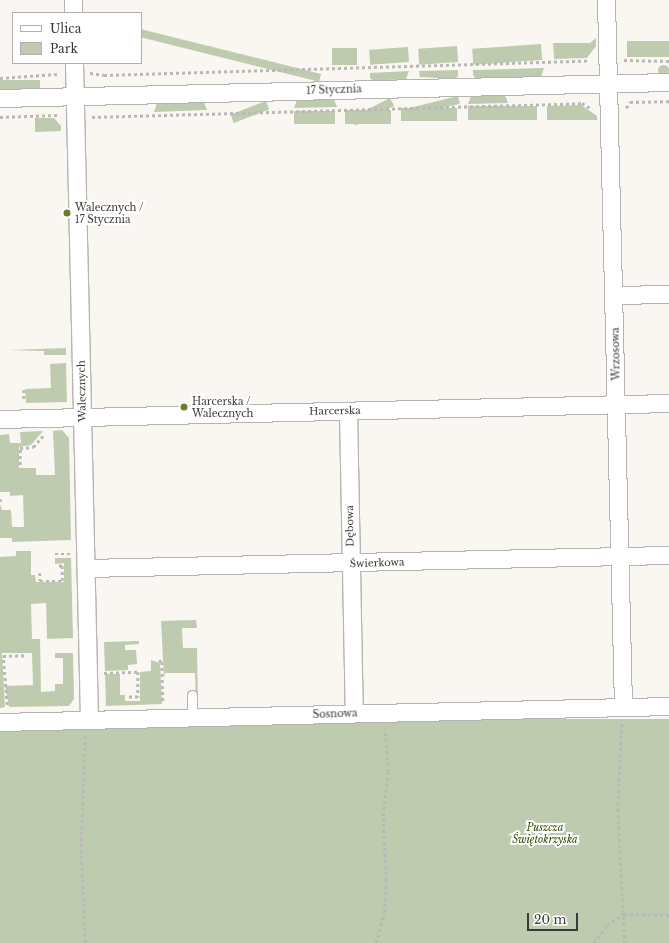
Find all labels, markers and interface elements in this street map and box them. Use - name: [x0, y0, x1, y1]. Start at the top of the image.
- legend: [12, 12, 142, 64]
- text: Ulica: [50, 21, 81, 36]
- text: Park: [50, 41, 78, 56]
- street label: 17 Stycznia: [306, 83, 362, 97]
- place label: Walecznych / 17 Stycznia: [75, 201, 144, 224]
- marker: Walecznych / 17 Stycznia: [62, 208, 72, 218]
- street label: Wrzosowa: [610, 327, 622, 381]
- street label: Walecznych: [75, 360, 89, 422]
- place label: Harcerska / Walecznych: [192, 395, 253, 418]
- marker: Harcerska / Walecznych: [179, 402, 189, 412]
- street label: Harcerska: [309, 405, 361, 417]
- street label: Dębowa: [344, 505, 356, 547]
- street label: Świerkowa: [349, 556, 405, 570]
- street label: Sosnowa: [312, 707, 358, 721]
- park label: Puszcza Świętokrzyska: [512, 821, 578, 844]
- scale bar: [529, 905, 580, 931]
- text: 20 m: [534, 912, 566, 927]

